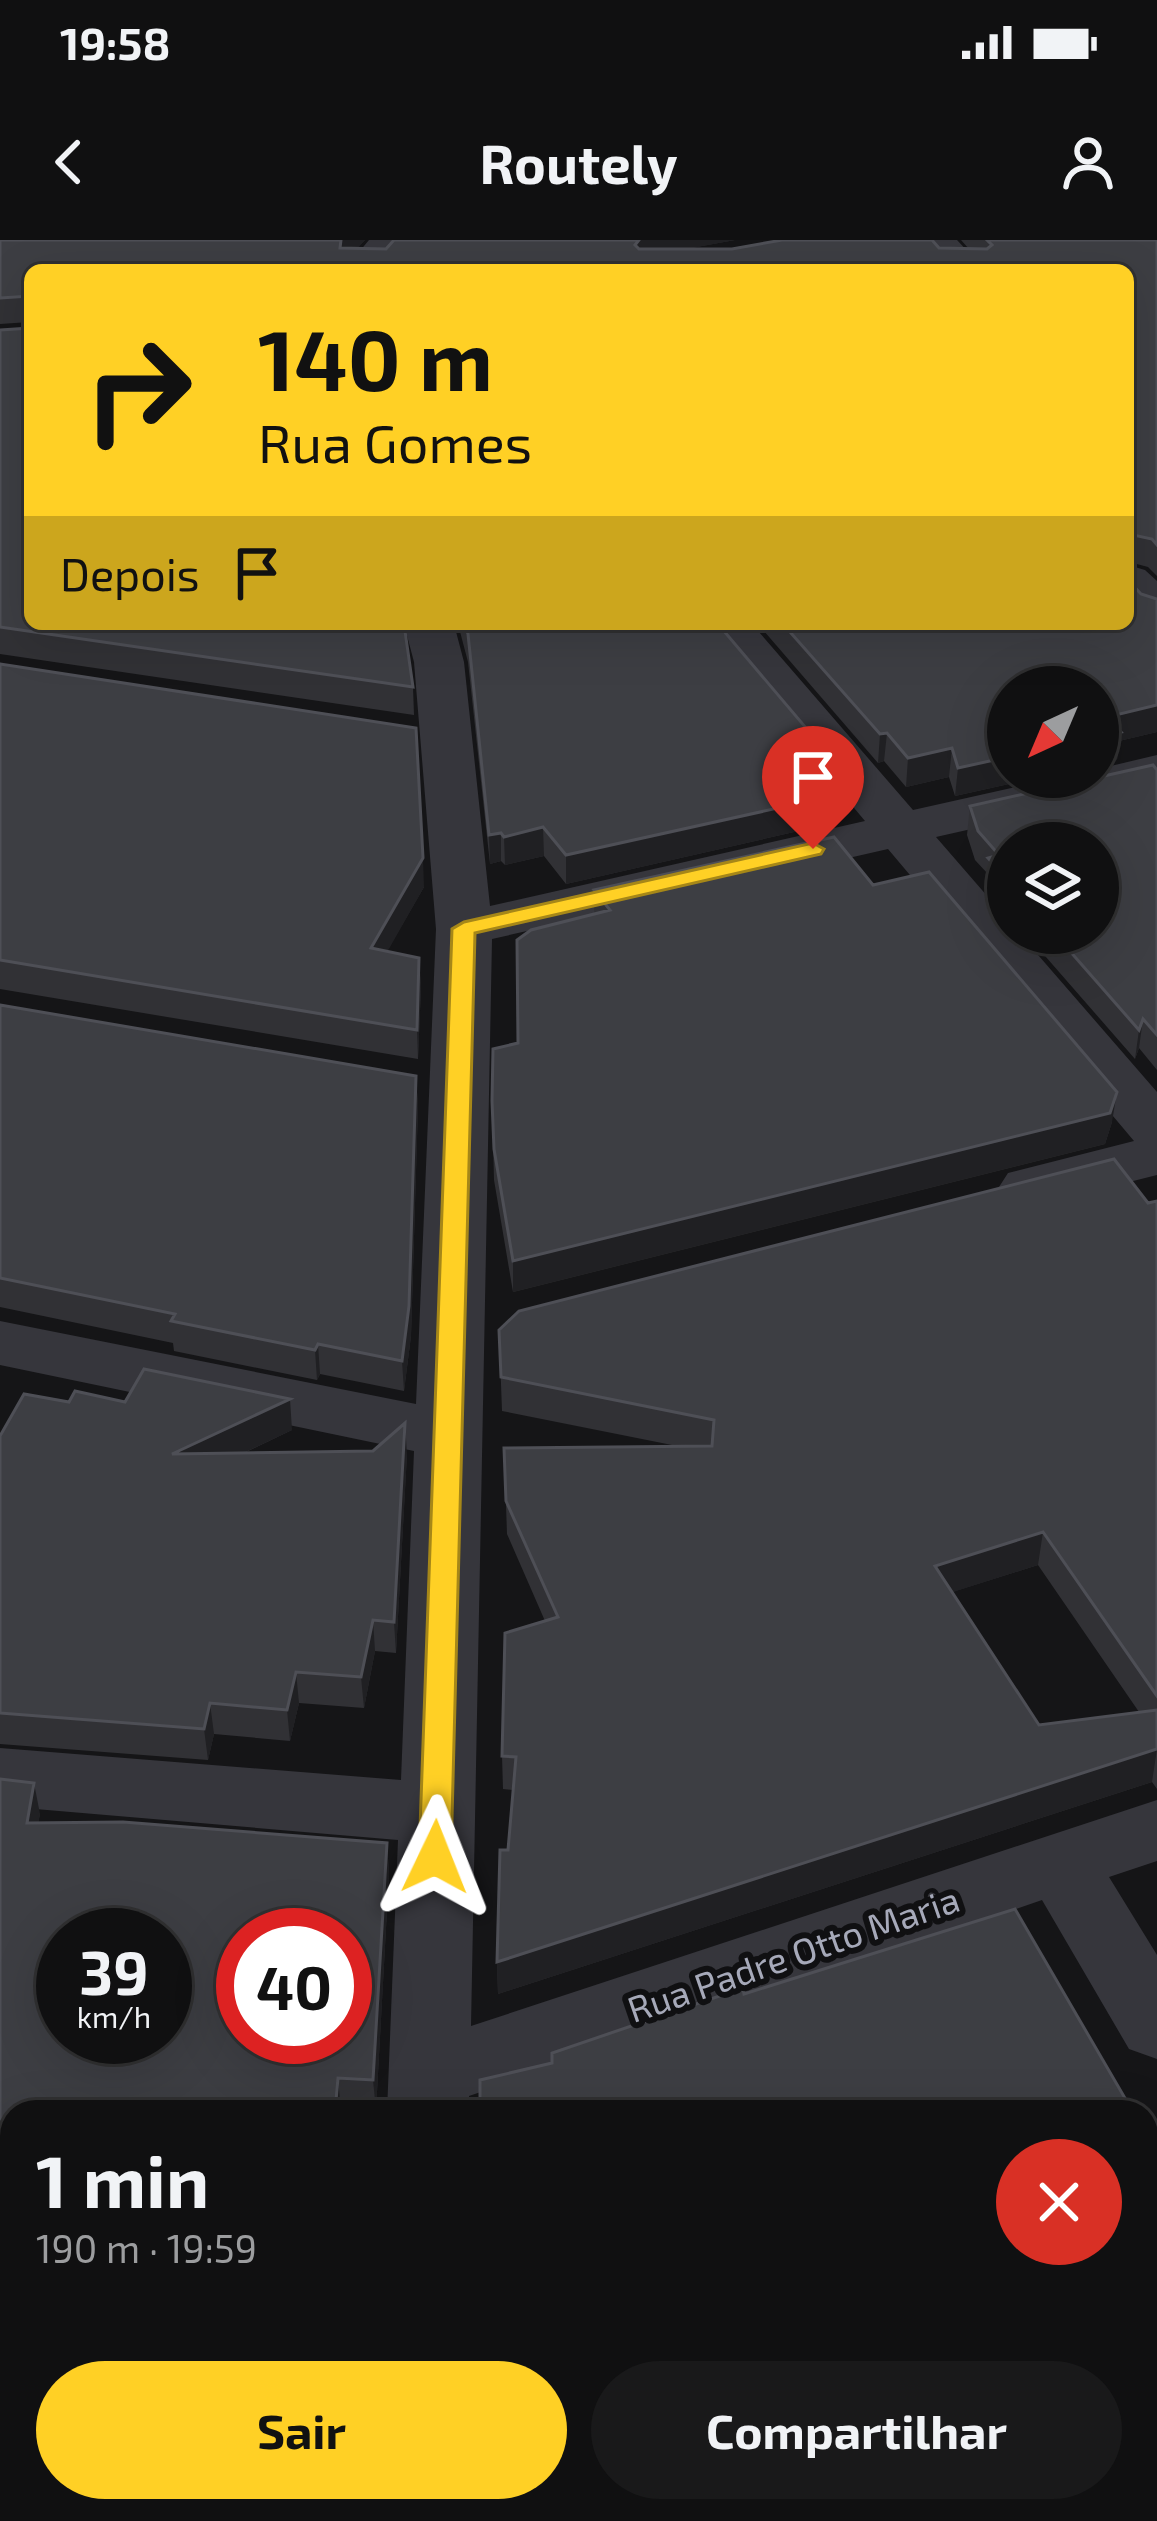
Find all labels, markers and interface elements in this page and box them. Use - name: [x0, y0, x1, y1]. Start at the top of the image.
- text: 19:58: [60, 15, 170, 69]
- icon: back: [36, 129, 102, 195]
- icon: person: [1055, 129, 1121, 195]
- text: Routely: [479, 130, 678, 195]
- text: 140 m: [258, 307, 493, 408]
- icon: right: [60, 312, 216, 468]
- text: Rua Gomes: [258, 409, 532, 474]
- icon: arrive: [224, 540, 290, 606]
- text: Depois: [60, 546, 200, 600]
- north arrow: [987, 666, 1119, 798]
- map controls: [987, 666, 1119, 954]
- pin: [762, 726, 864, 849]
- icon: arrive: [780, 744, 846, 810]
- button: layers: [987, 822, 1119, 954]
- position arrow: [372, 1794, 498, 1920]
- street label: Rua Padre Otto Maria: [622, 1876, 964, 2030]
- speed limit sign: 40: [216, 1908, 372, 2064]
- text: 39: [79, 1935, 149, 2007]
- text: km/h: [77, 1998, 151, 2034]
- text: 1 min: [36, 2136, 209, 2222]
- button: close: [996, 2139, 1122, 2265]
- text: 190 m · 19:59: [36, 2224, 257, 2271]
- button: Sair: [36, 2361, 567, 2499]
- button: Compartilhar: [591, 2361, 1122, 2499]

